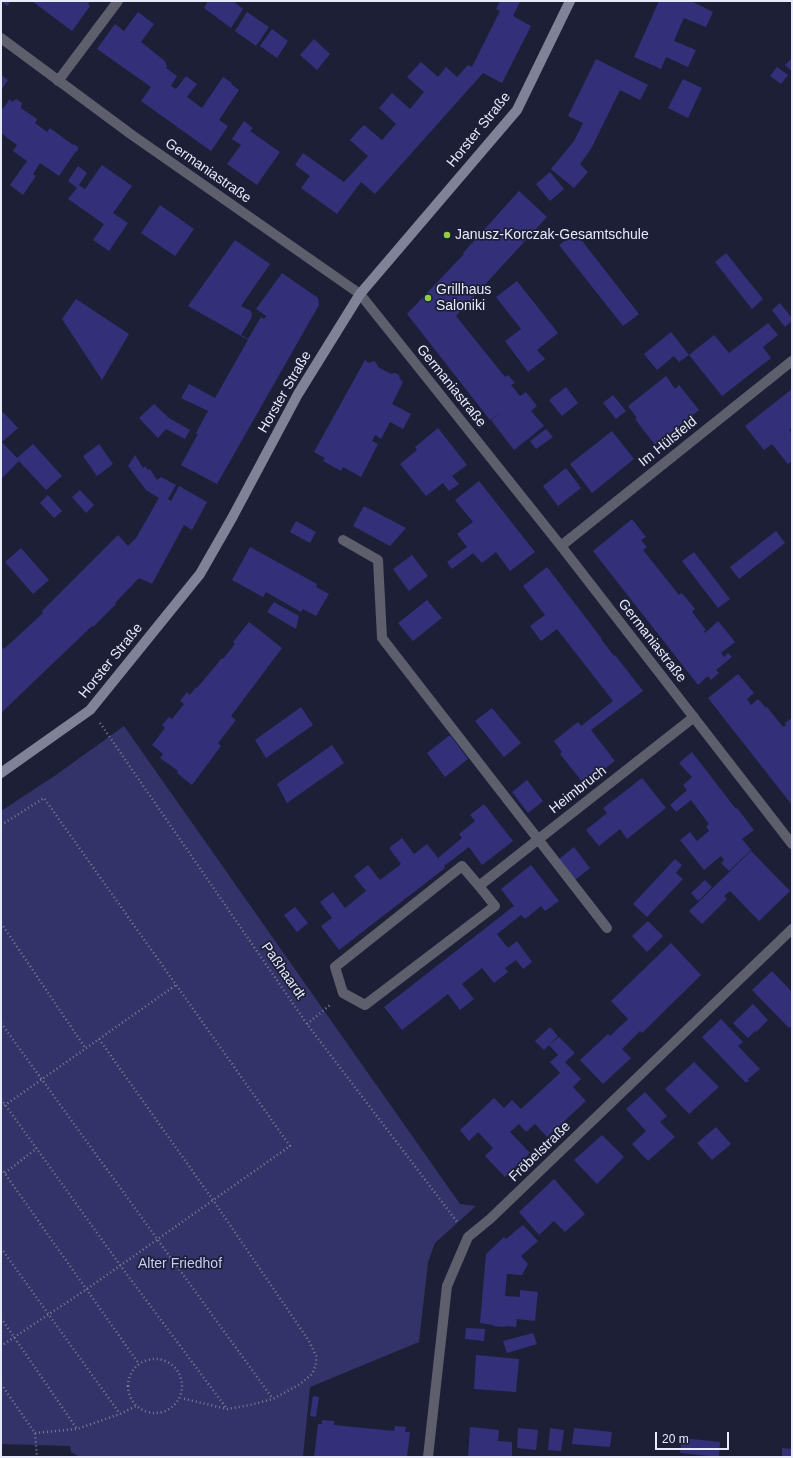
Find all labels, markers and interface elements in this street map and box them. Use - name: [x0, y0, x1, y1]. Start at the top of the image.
- street label: Horster Straße: [444, 89, 514, 171]
- street label: Germaniastraße: [162, 135, 254, 207]
- place label: Janusz-Korczak-Gesamtschule: [455, 227, 649, 243]
- marker: Janusz-Korczak-Gesamtschule: [442, 230, 452, 240]
- place label: Grillhaus Saloniki: [436, 282, 491, 314]
- marker: Grillhaus Saloniki: [423, 293, 433, 303]
- street label: Germaniastraße: [413, 341, 489, 431]
- street label: Horster Straße: [255, 348, 315, 436]
- street label: Im Hülsfeld: [636, 413, 700, 471]
- street label: Germaniastraße: [614, 596, 690, 686]
- street label: Horster Straße: [76, 620, 146, 702]
- street label: Heimbruch: [546, 763, 610, 817]
- street label: Paßhaardt: [257, 939, 309, 1003]
- street label: Fröbelstraße: [506, 1118, 574, 1186]
- park label: Alter Friedhof: [138, 1256, 222, 1272]
- scale bar: [657, 1424, 731, 1450]
- text: 20 m: [662, 1432, 689, 1446]

